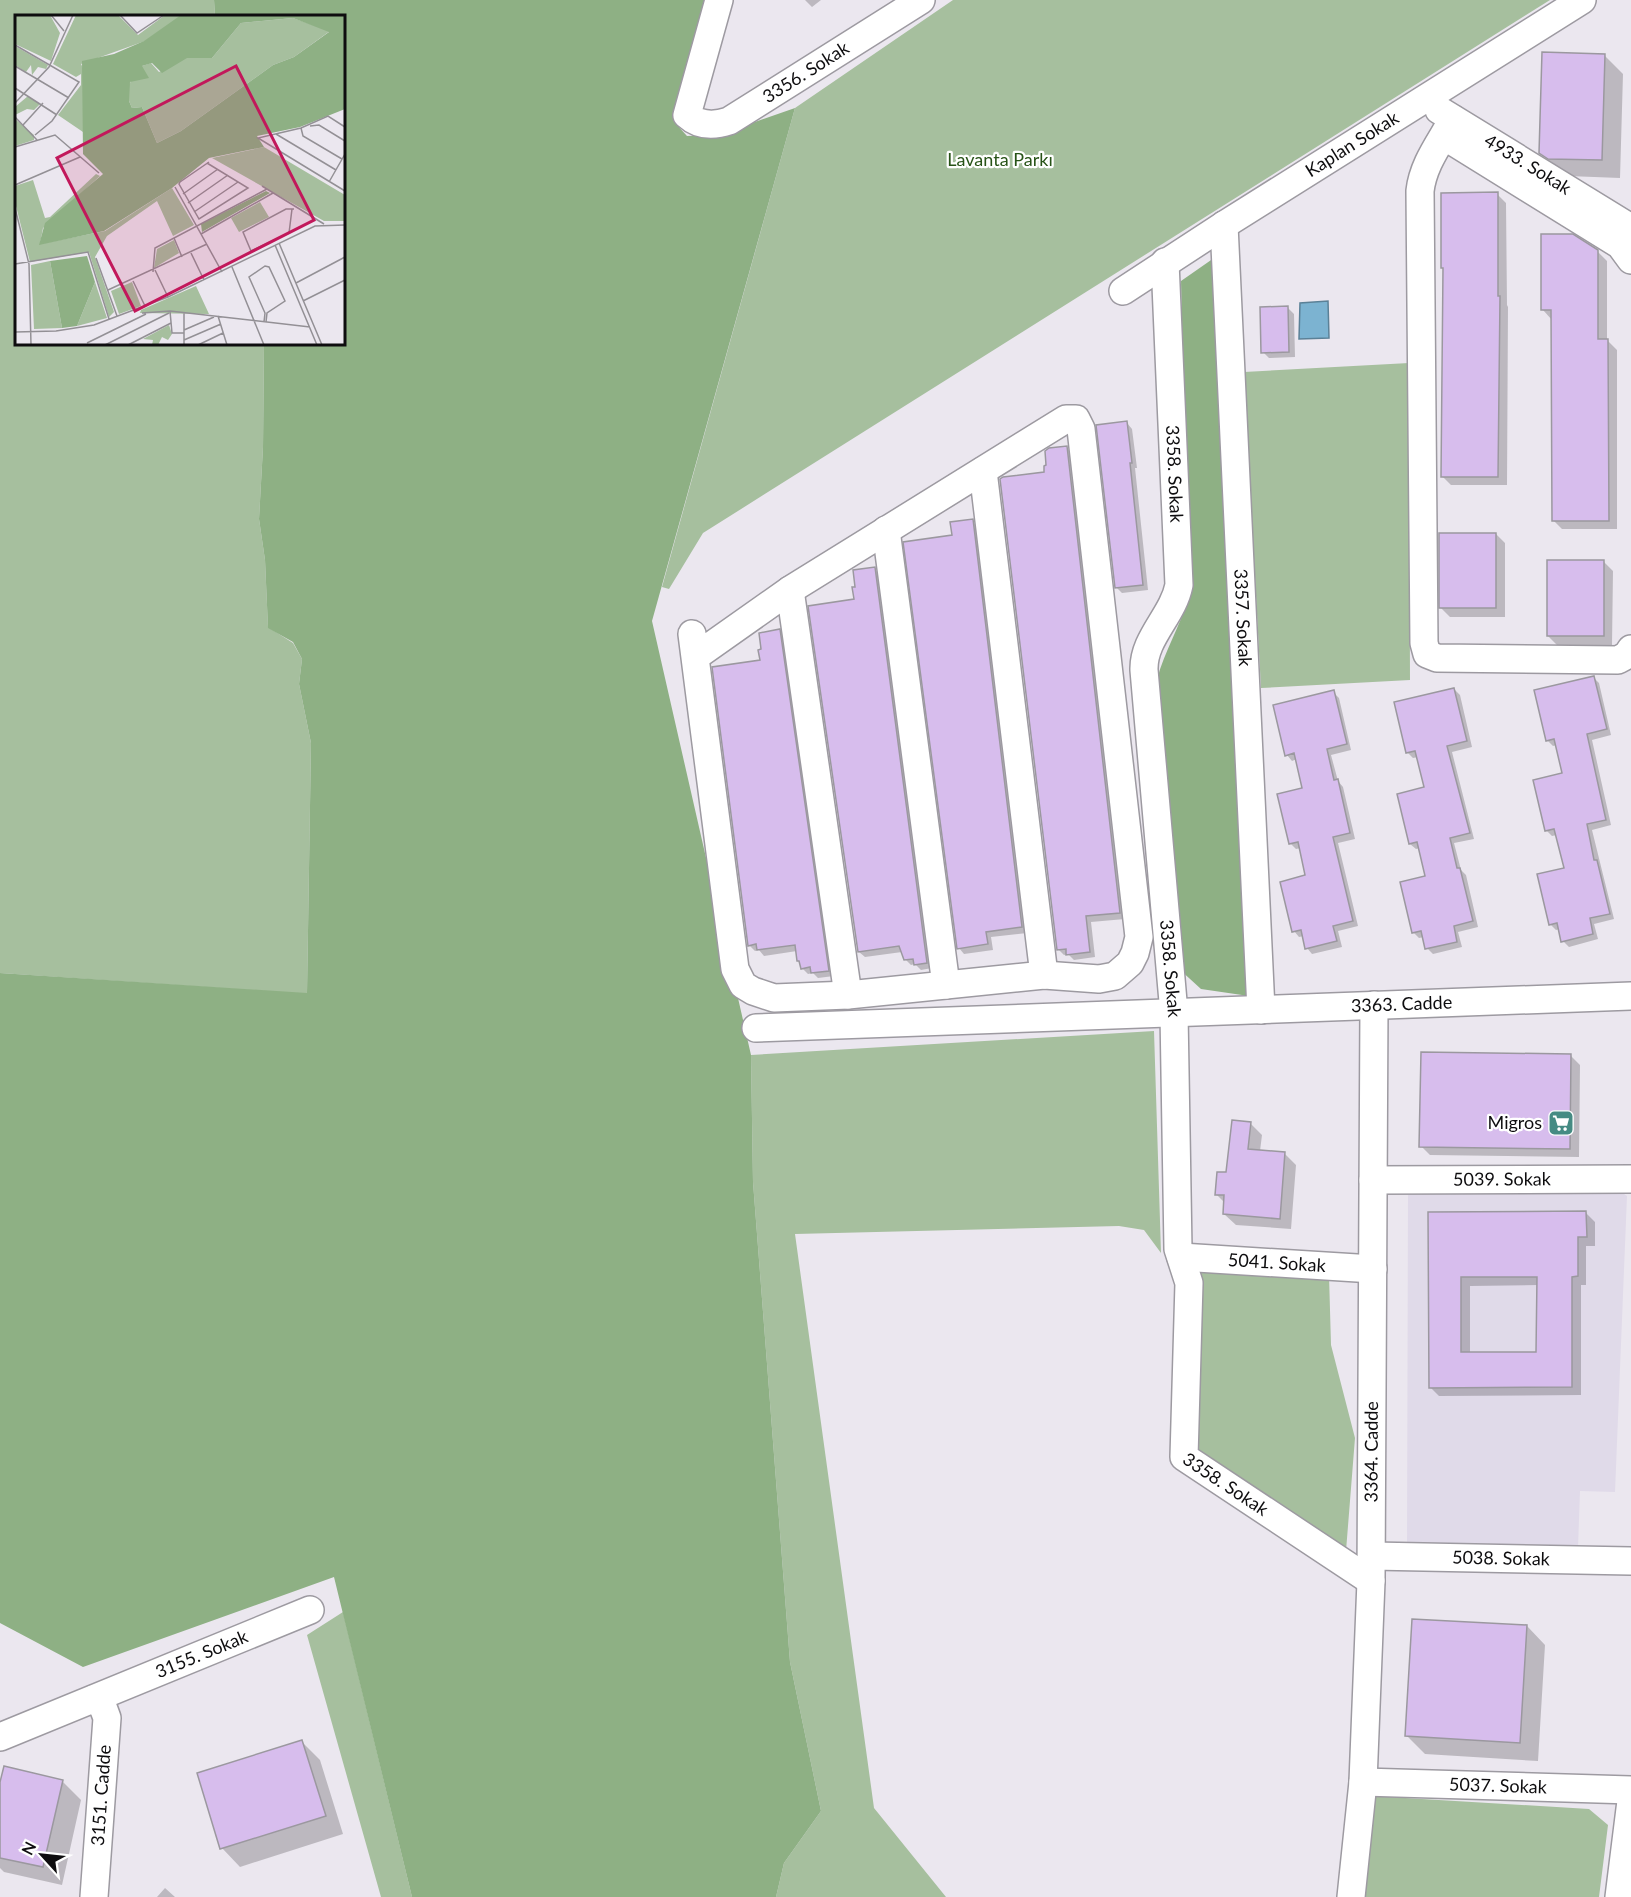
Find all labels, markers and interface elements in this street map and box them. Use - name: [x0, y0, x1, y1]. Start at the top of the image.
- inset map: [15, 15, 345, 345]
- street label: 3356. Sokak: [758, 36, 853, 107]
- street label: Kaplan Sokak: [1301, 106, 1403, 181]
- street label: 4933. Sokak: [1481, 129, 1576, 199]
- park label: Lavanta Parkı: [947, 148, 1053, 170]
- street label: 3358. Sokak: [1162, 424, 1188, 524]
- street label: 3357. Sokak: [1230, 568, 1257, 668]
- street label: 3358. Sokak: [1156, 919, 1186, 1019]
- street label: 3363. Cadde: [1350, 991, 1453, 1016]
- supermarket icon: Migros: [1546, 1108, 1576, 1138]
- place label: Migros: [1488, 1111, 1542, 1133]
- street label: 5039. Sokak: [1453, 1167, 1552, 1190]
- street label: 5041. Sokak: [1227, 1248, 1327, 1276]
- street label: 3364. Cadde: [1359, 1401, 1382, 1503]
- street label: 3358. Sokak: [1179, 1447, 1273, 1520]
- street label: 5038. Sokak: [1452, 1546, 1551, 1569]
- street label: 3155. Sokak: [152, 1624, 252, 1682]
- street label: 3151. Cadde: [86, 1744, 115, 1847]
- street label: 5037. Sokak: [1449, 1773, 1548, 1798]
- north arrow: [12, 1825, 72, 1885]
- text: N: [17, 1838, 39, 1858]

